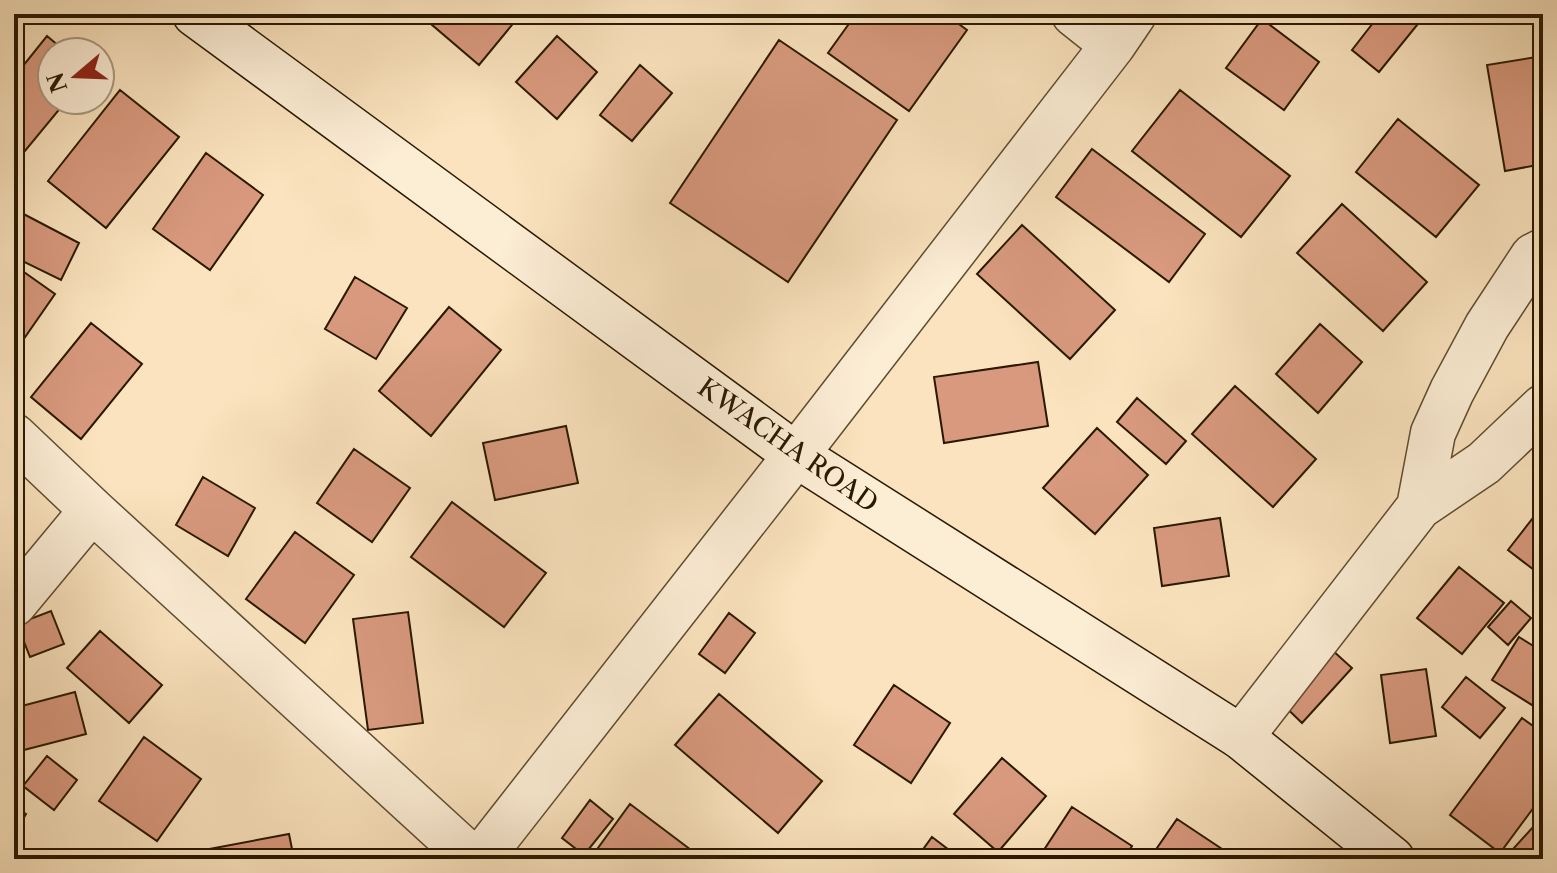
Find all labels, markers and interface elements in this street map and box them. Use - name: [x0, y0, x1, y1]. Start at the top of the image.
- north arrow: [36, 36, 116, 116]
- text: N: [42, 69, 73, 96]
- street label: KWACHA ROAD: [692, 371, 884, 519]

